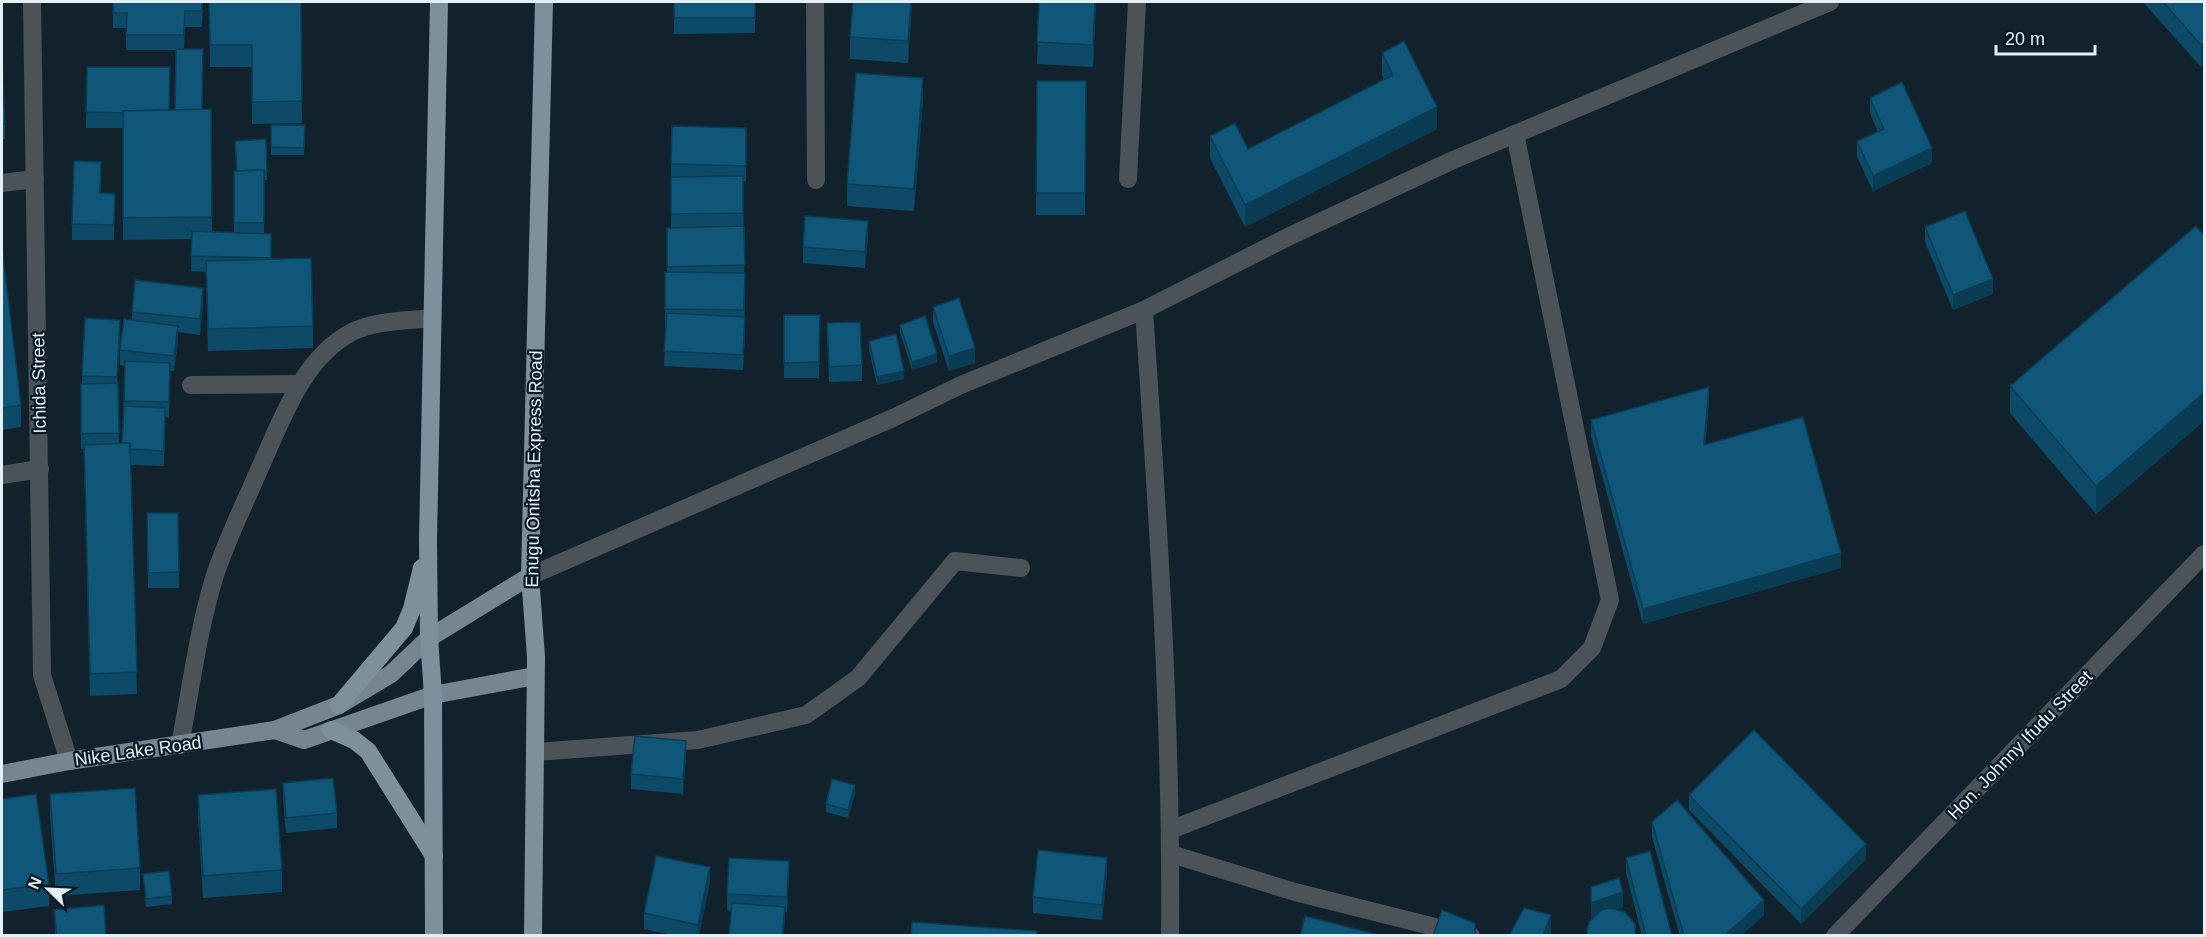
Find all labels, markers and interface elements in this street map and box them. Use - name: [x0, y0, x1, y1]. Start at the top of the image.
- scale bar: [1996, 18, 2095, 56]
- text: 20 m: [2005, 29, 2045, 49]
- street label: Ichida Street: [28, 332, 50, 434]
- street label: Enugu Onitsha Express Road: [522, 350, 546, 588]
- street label: Hon. Johnny Ifudu Street: [1944, 666, 2096, 824]
- street label: Nike Lake Road: [73, 732, 203, 770]
- north arrow: [18, 859, 78, 919]
- text: N: [25, 874, 45, 892]

